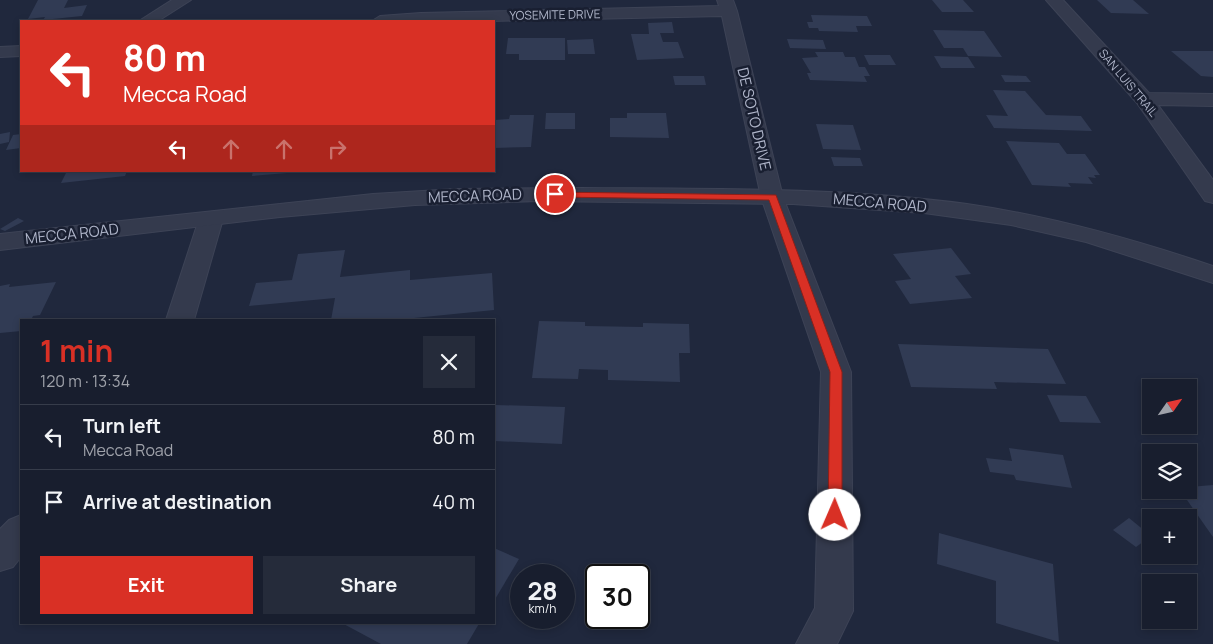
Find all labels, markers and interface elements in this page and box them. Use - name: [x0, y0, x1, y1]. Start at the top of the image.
- street label: YOSEMITE DRIVE: [509, 5, 601, 24]
- text: 80 m: [123, 34, 206, 82]
- icon: left: [40, 40, 105, 105]
- street label: SAN LUIS TRAIL: [1095, 45, 1162, 120]
- street label: DE SOTO DRIVE: [732, 65, 777, 172]
- text: Mecca Road: [123, 79, 247, 109]
- icon: left: [164, 135, 192, 163]
- icon: ahead: [217, 135, 245, 163]
- icon: ahead: [270, 135, 298, 163]
- icon: right: [323, 135, 351, 163]
- pin: [534, 173, 576, 215]
- icon: arrive: [541, 180, 569, 208]
- street label: MECCA ROAD: [428, 183, 522, 208]
- street label: MECCA ROAD: [832, 188, 928, 217]
- street label: MECCA ROAD: [24, 218, 120, 249]
- text: 1 min: [40, 330, 113, 371]
- button: close: [423, 336, 475, 388]
- text: 120 m · 13:34: [40, 370, 130, 392]
- north arrow: [1142, 379, 1198, 434]
- map controls: [1142, 379, 1197, 629]
- text: Turn left: [83, 413, 161, 439]
- icon: left: [40, 423, 68, 451]
- text: 80 m: [432, 424, 475, 450]
- text: Mecca Road: [83, 439, 173, 461]
- button: layers: [1142, 444, 1197, 499]
- icon: arrive: [40, 488, 68, 516]
- position arrow: [808, 488, 860, 540]
- text: Arrive at destination: [83, 489, 272, 515]
- text: 40 m: [432, 489, 475, 515]
- button: +: [1142, 509, 1197, 564]
- button: Exit: [40, 556, 253, 614]
- button: Share: [263, 556, 475, 614]
- speed limit sign: 30: [585, 564, 650, 629]
- text: 28: [527, 573, 558, 608]
- button: −: [1142, 574, 1197, 629]
- text: km/h: [529, 600, 556, 617]

